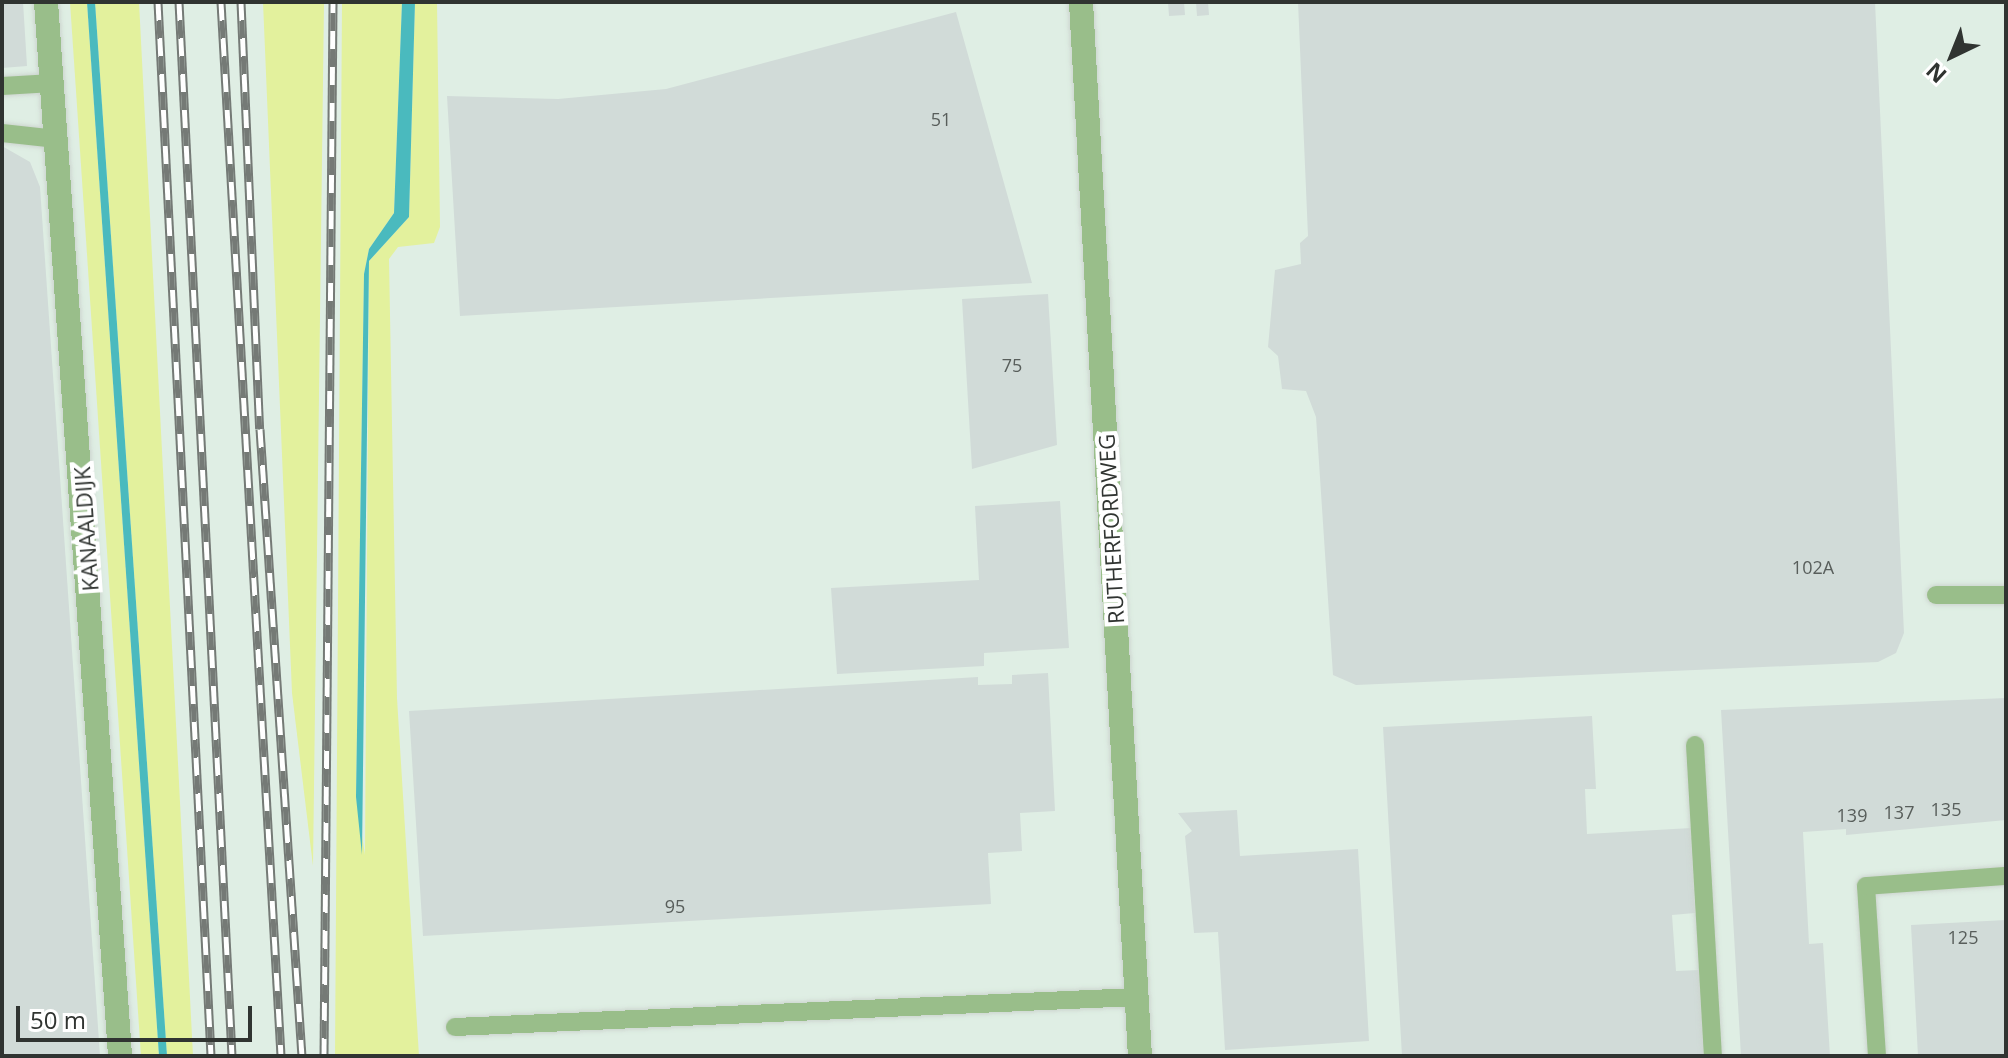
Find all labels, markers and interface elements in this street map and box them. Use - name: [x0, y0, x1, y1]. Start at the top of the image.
- north arrow: [1912, 16, 1992, 96]
- text: N: [1919, 56, 1952, 91]
- house number: 51: [931, 108, 951, 130]
- house number: 75: [1002, 354, 1022, 376]
- street label: RUTHERFORDWEG: [1093, 433, 1129, 625]
- street label: KANAALDIJK: [68, 466, 104, 592]
- house number: 102A: [1792, 556, 1834, 578]
- house number: 135: [1931, 798, 1961, 820]
- house number: 137: [1884, 801, 1914, 823]
- house number: 139: [1837, 804, 1867, 826]
- house number: 95: [665, 895, 685, 917]
- house number: 125: [1948, 926, 1978, 948]
- scale bar: [20, 990, 256, 1040]
- text: 50 m: [30, 1003, 86, 1036]

